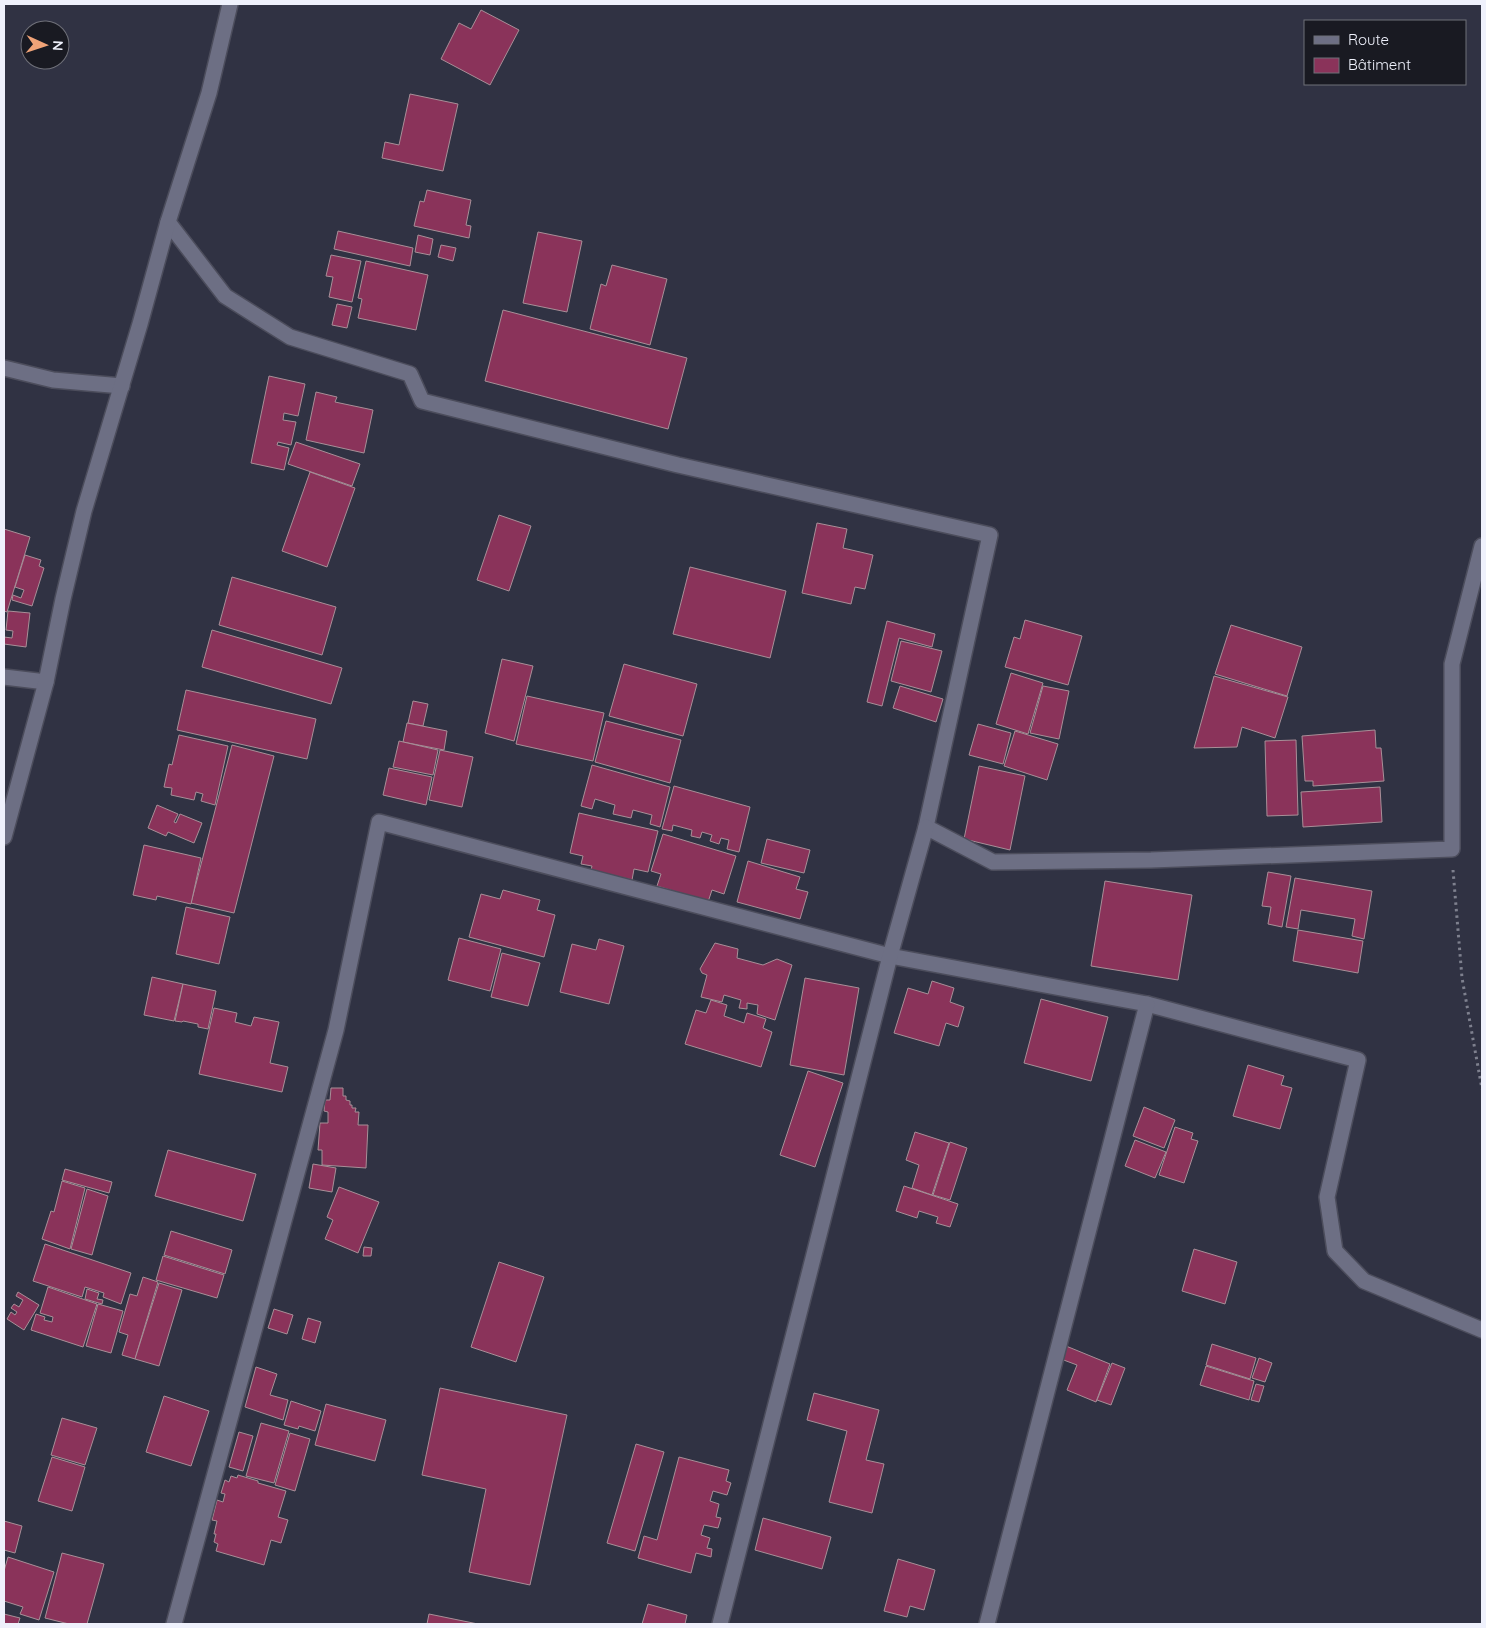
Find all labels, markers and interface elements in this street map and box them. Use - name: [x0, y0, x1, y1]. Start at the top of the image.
- north arrow: [20, 20, 70, 70]
- legend: [1304, 20, 1466, 85]
- text: Route: [1348, 30, 1389, 49]
- text: N: [49, 40, 67, 51]
- text: Bâtiment: [1348, 55, 1411, 74]

